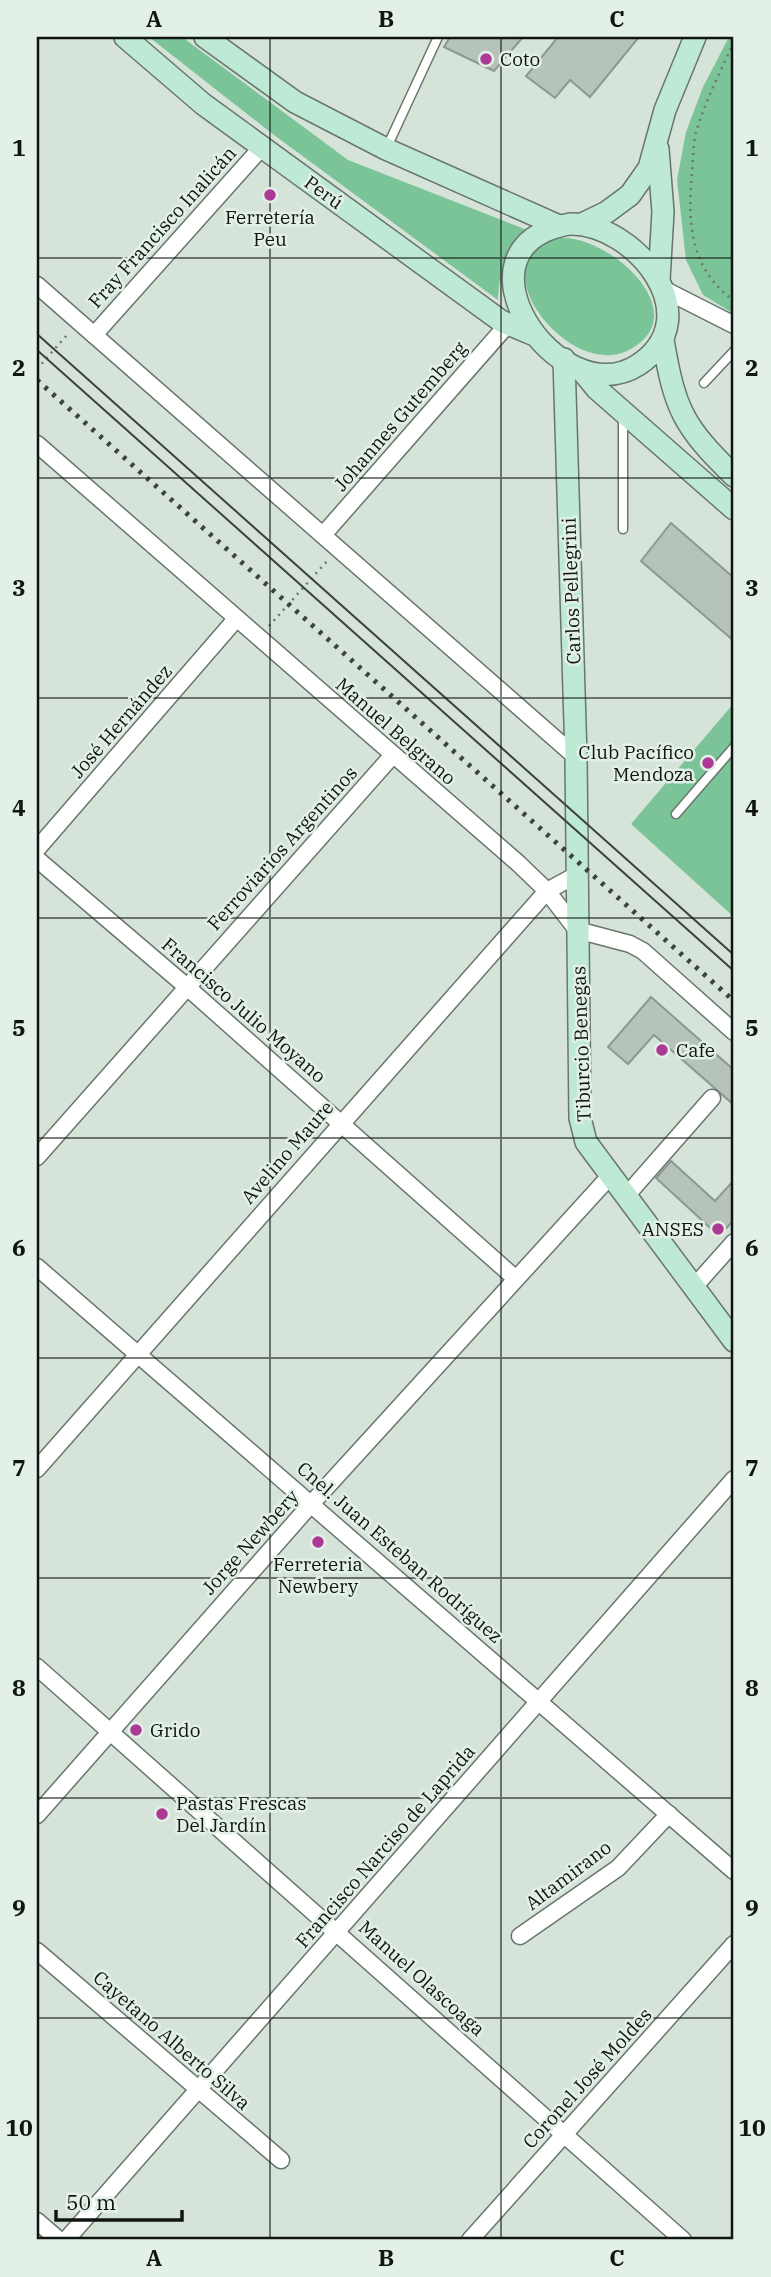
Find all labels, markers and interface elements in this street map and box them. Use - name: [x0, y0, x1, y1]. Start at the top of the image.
- text: A: [146, 3, 162, 33]
- text: B: [378, 3, 394, 33]
- text: C: [609, 3, 625, 33]
- place label: Coto: [500, 47, 540, 71]
- marker: Coto: [478, 51, 494, 67]
- text: 1: [12, 132, 26, 162]
- text: 1: [745, 132, 759, 162]
- street label: Fray Francisco Inalicán: [83, 141, 241, 313]
- street label: Perú: [300, 170, 348, 214]
- marker: Ferretería Peu: [262, 187, 278, 203]
- place label: Ferretería Peu: [225, 205, 315, 251]
- street label: Johannes Gutemberg: [328, 336, 472, 496]
- text: 2: [12, 352, 26, 382]
- text: 2: [745, 352, 759, 382]
- street label: Carlos Pellegrini: [556, 517, 586, 665]
- text: 3: [12, 572, 26, 602]
- text: 3: [745, 572, 759, 602]
- street label: José Hernández: [65, 659, 177, 783]
- street label: Manuel Belgrano: [331, 672, 461, 790]
- place label: Club Pacífico Mendoza: [578, 740, 694, 786]
- marker: Club Pacífico Mendoza: [700, 755, 716, 771]
- street label: Ferroviarios Argentinos: [202, 761, 362, 935]
- text: 4: [12, 792, 26, 822]
- text: 4: [745, 792, 759, 822]
- street label: Francisco Julio Moyano: [157, 932, 331, 1088]
- street label: Tiburcio Benegas: [566, 966, 596, 1122]
- text: 5: [12, 1012, 26, 1042]
- text: 5: [745, 1012, 759, 1042]
- place label: Cafe: [676, 1038, 715, 1062]
- marker: Cafe: [654, 1042, 670, 1058]
- street label: Avelino Maure: [236, 1096, 338, 1208]
- place label: ANSES: [642, 1217, 704, 1241]
- marker: ANSES: [710, 1221, 726, 1237]
- text: 6: [12, 1232, 26, 1262]
- text: 6: [745, 1232, 759, 1262]
- text: 7: [12, 1452, 26, 1482]
- text: 7: [745, 1452, 759, 1482]
- street label: Cnel. Juan Esteban Rodríguez: [292, 1456, 508, 1648]
- street label: Jorge Newbery: [197, 1484, 304, 1599]
- marker: Ferreteria Newbery: [310, 1534, 326, 1550]
- place label: Ferreteria Newbery: [273, 1552, 363, 1598]
- text: 8: [12, 1672, 26, 1702]
- text: 8: [745, 1672, 759, 1702]
- place label: Grido: [150, 1718, 200, 1742]
- marker: Grido: [128, 1722, 144, 1738]
- street label: Francisco Narciso de Laprida: [290, 1739, 480, 1953]
- place label: Pastas Frescas Del Jardín: [176, 1791, 307, 1837]
- marker: Pastas Frescas Del Jardín: [154, 1806, 170, 1822]
- street label: Altamirano: [520, 1835, 616, 1915]
- text: 9: [12, 1892, 26, 1922]
- text: 9: [745, 1892, 759, 1922]
- street label: Manuel Olascoaga: [354, 1915, 490, 2041]
- street label: Cayetano Alberto Silva: [88, 1965, 256, 2115]
- street label: Coronel José Moldes: [517, 2003, 657, 2153]
- text: 10: [5, 2112, 33, 2142]
- text: 10: [738, 2112, 766, 2142]
- scale bar: [56, 2179, 182, 2223]
- text: 50 m: [66, 2188, 116, 2216]
- text: A: [146, 2242, 162, 2272]
- text: B: [378, 2242, 394, 2272]
- text: C: [609, 2242, 625, 2272]

